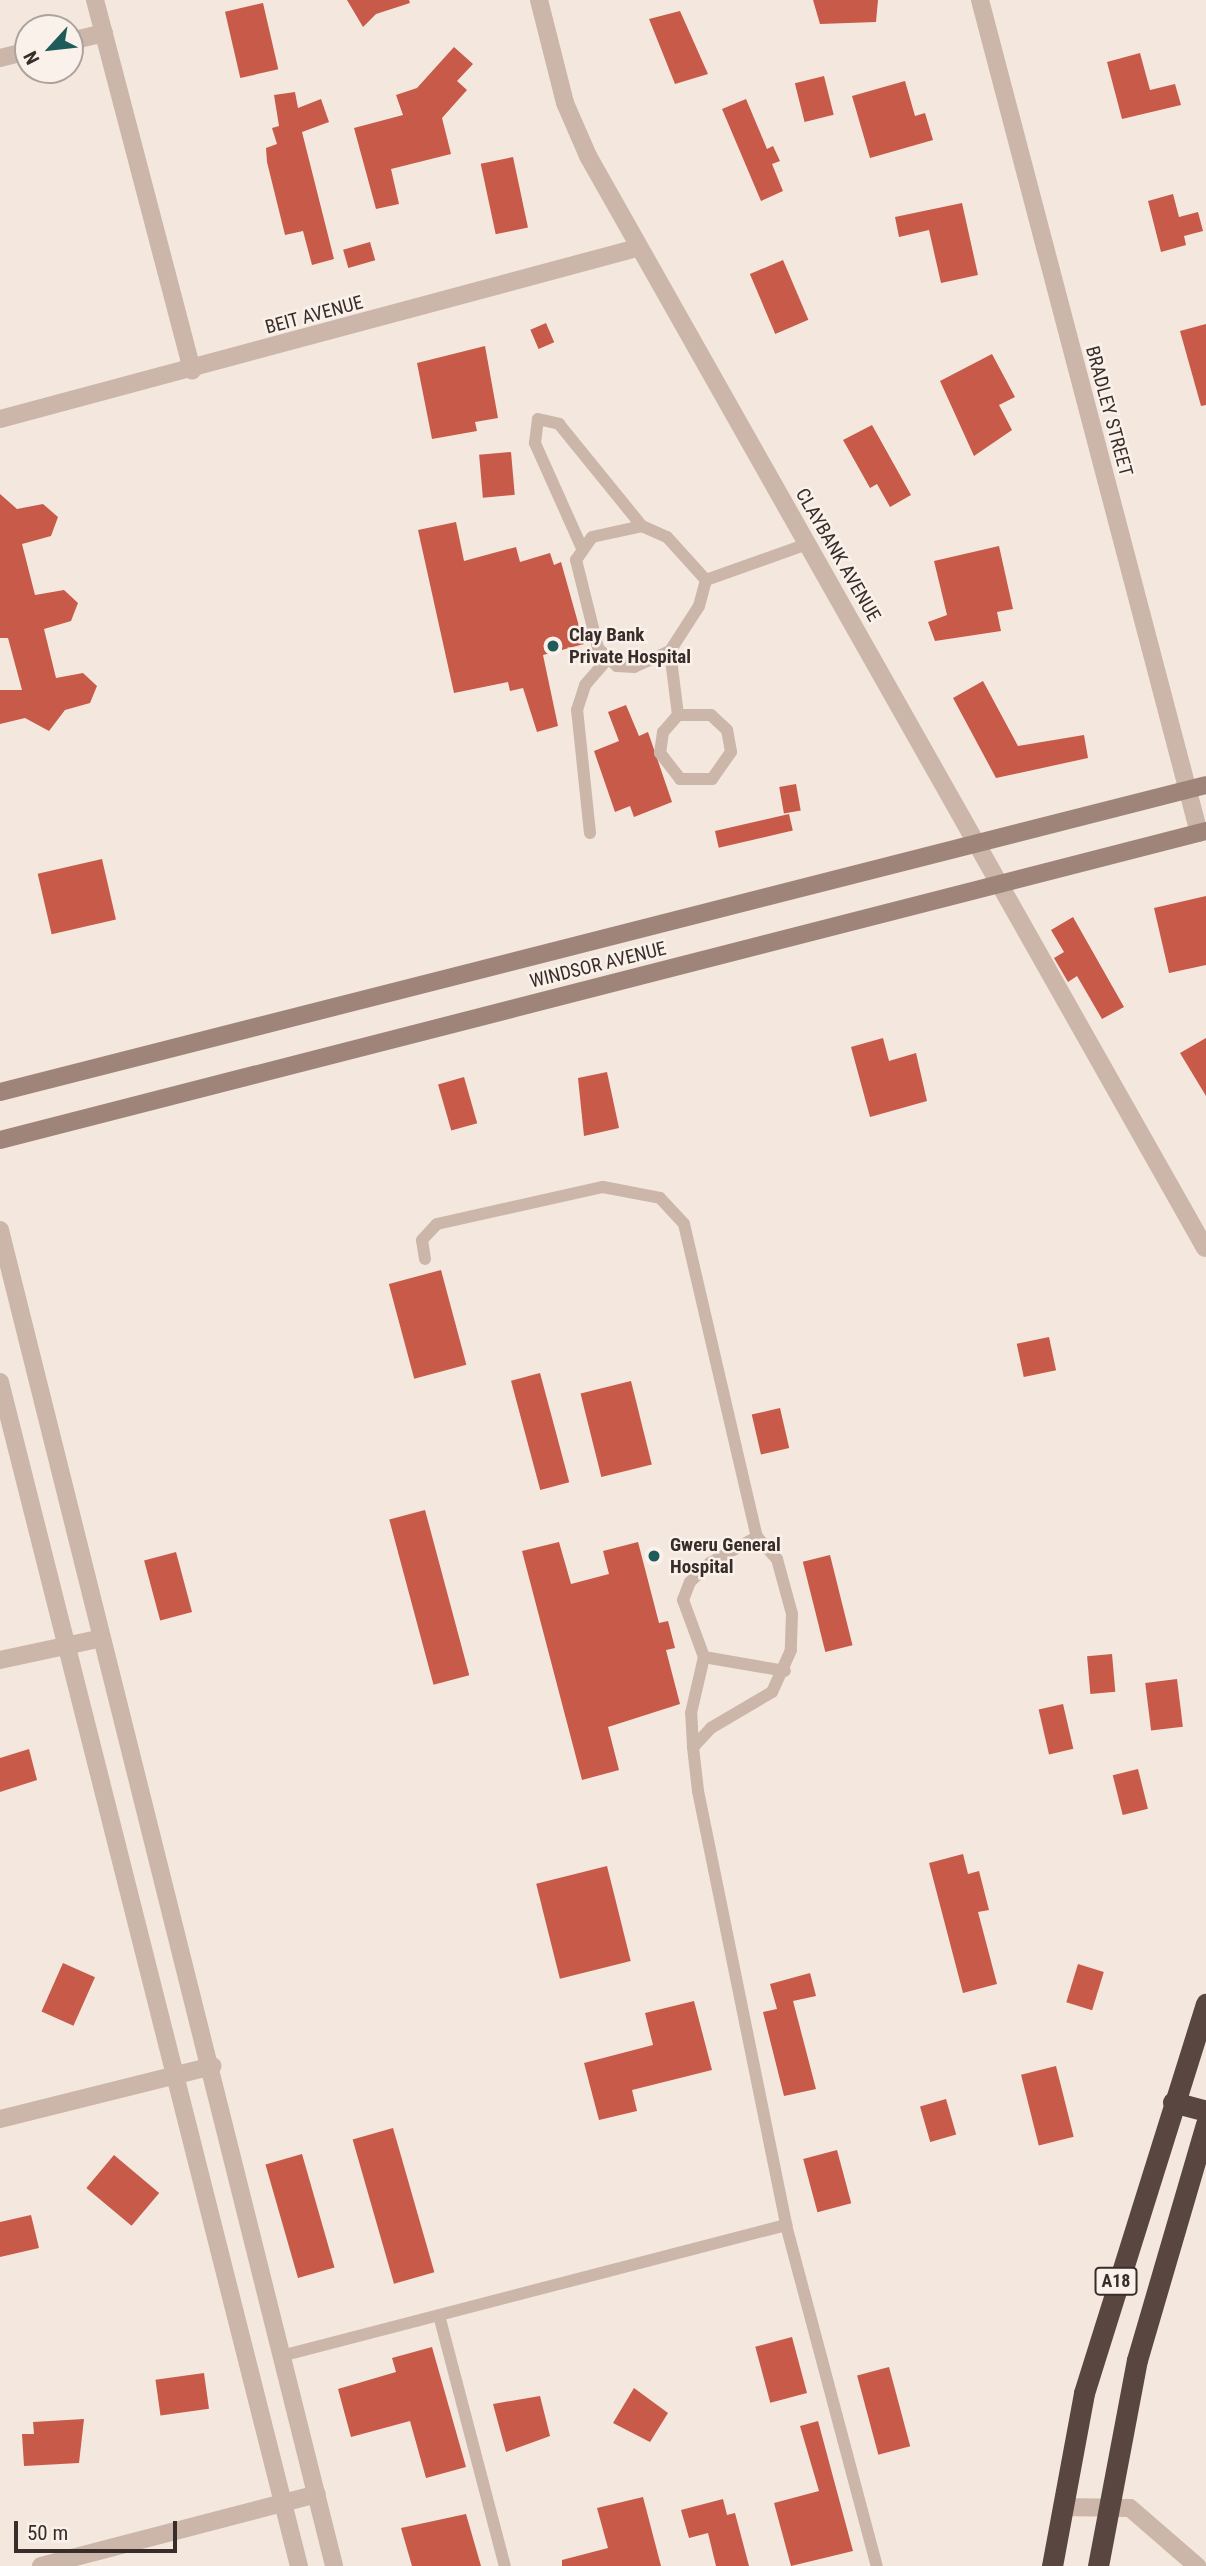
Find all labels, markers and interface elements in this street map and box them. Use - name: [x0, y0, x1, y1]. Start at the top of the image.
- north arrow: [14, 14, 84, 84]
- text: N: [19, 47, 45, 68]
- street label: BEIT AVENUE: [262, 291, 366, 339]
- street label: BRADLEY STREET: [1081, 343, 1137, 479]
- street label: CLAYBANK AVENUE: [791, 484, 885, 626]
- place label: Clay Bank Private Hospital: [569, 624, 691, 668]
- marker: Clay Bank Private Hospital: [543, 636, 563, 656]
- street label: WINDSOR AVENUE: [527, 937, 669, 993]
- place label: Gweru General Hospital: [670, 1534, 781, 1578]
- marker: Gweru General Hospital: [644, 1546, 664, 1566]
- road number: A18: [1093, 2266, 1139, 2295]
- scale bar: [18, 2506, 180, 2550]
- text: 50 m: [27, 2521, 68, 2545]

